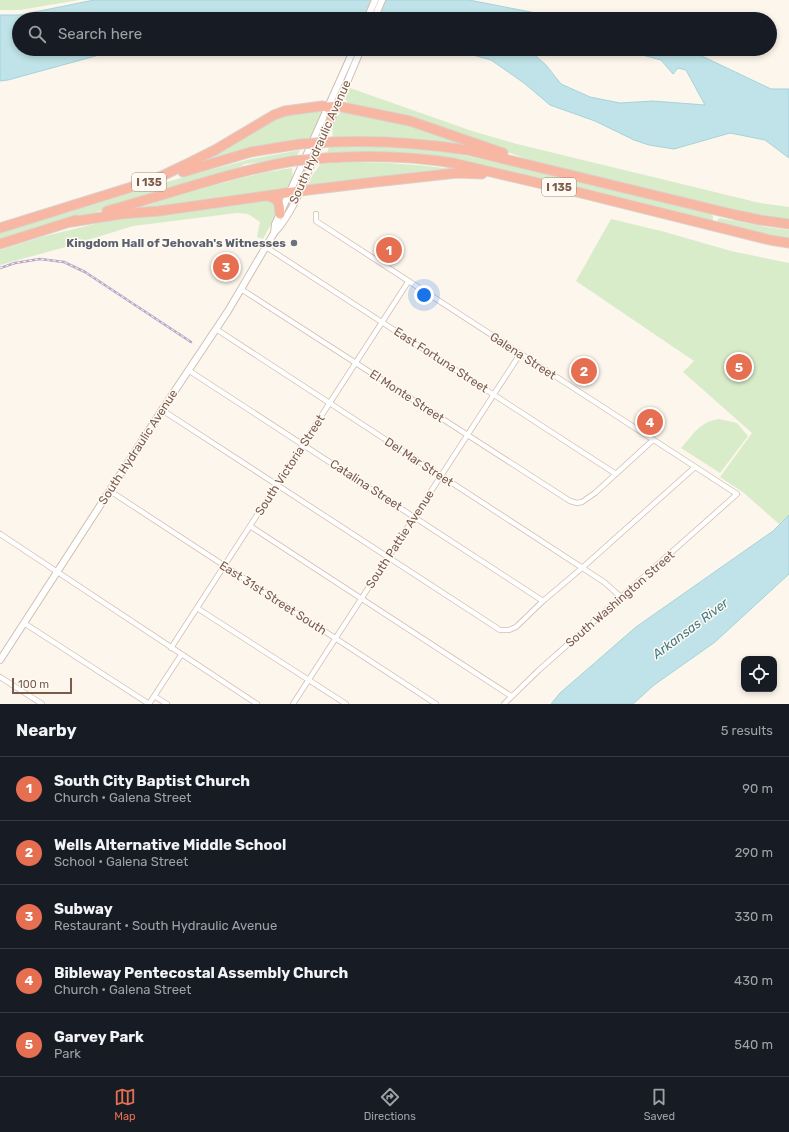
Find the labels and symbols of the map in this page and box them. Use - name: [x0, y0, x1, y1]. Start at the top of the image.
- street label: South Hydraulic Avenue: [286, 78, 354, 206]
- road number: I 135: [132, 173, 166, 191]
- road number: I 135: [542, 178, 576, 196]
- pin: 1: [376, 235, 402, 265]
- place label: Kingdom Hall of Jehovah's Witnesses: [66, 236, 286, 250]
- marker: Kingdom Hall of Jehovah's Witnesses: [289, 238, 299, 248]
- pin: 3: [213, 252, 239, 282]
- your location: [414, 285, 434, 305]
- street label: East Fortuna Street: [391, 324, 491, 396]
- street label: Galena Street: [487, 329, 559, 383]
- pin: 5: [726, 352, 752, 382]
- pin: 2: [571, 356, 597, 386]
- street label: El Monte Street: [367, 367, 447, 425]
- street label: South Hydraulic Avenue: [96, 387, 181, 507]
- pin: 4: [637, 407, 663, 437]
- street label: South Victoria Street: [252, 412, 328, 518]
- street label: Del Mar Street: [382, 435, 456, 490]
- street label: Catalina Street: [327, 456, 405, 514]
- street label: South Pattie Avenue: [363, 487, 437, 591]
- street label: South Washington Street: [563, 548, 677, 650]
- street label: East 31st Street South: [217, 558, 329, 638]
- water label: Arkansas River: [649, 594, 732, 662]
- scale bar: [12, 676, 72, 695]

